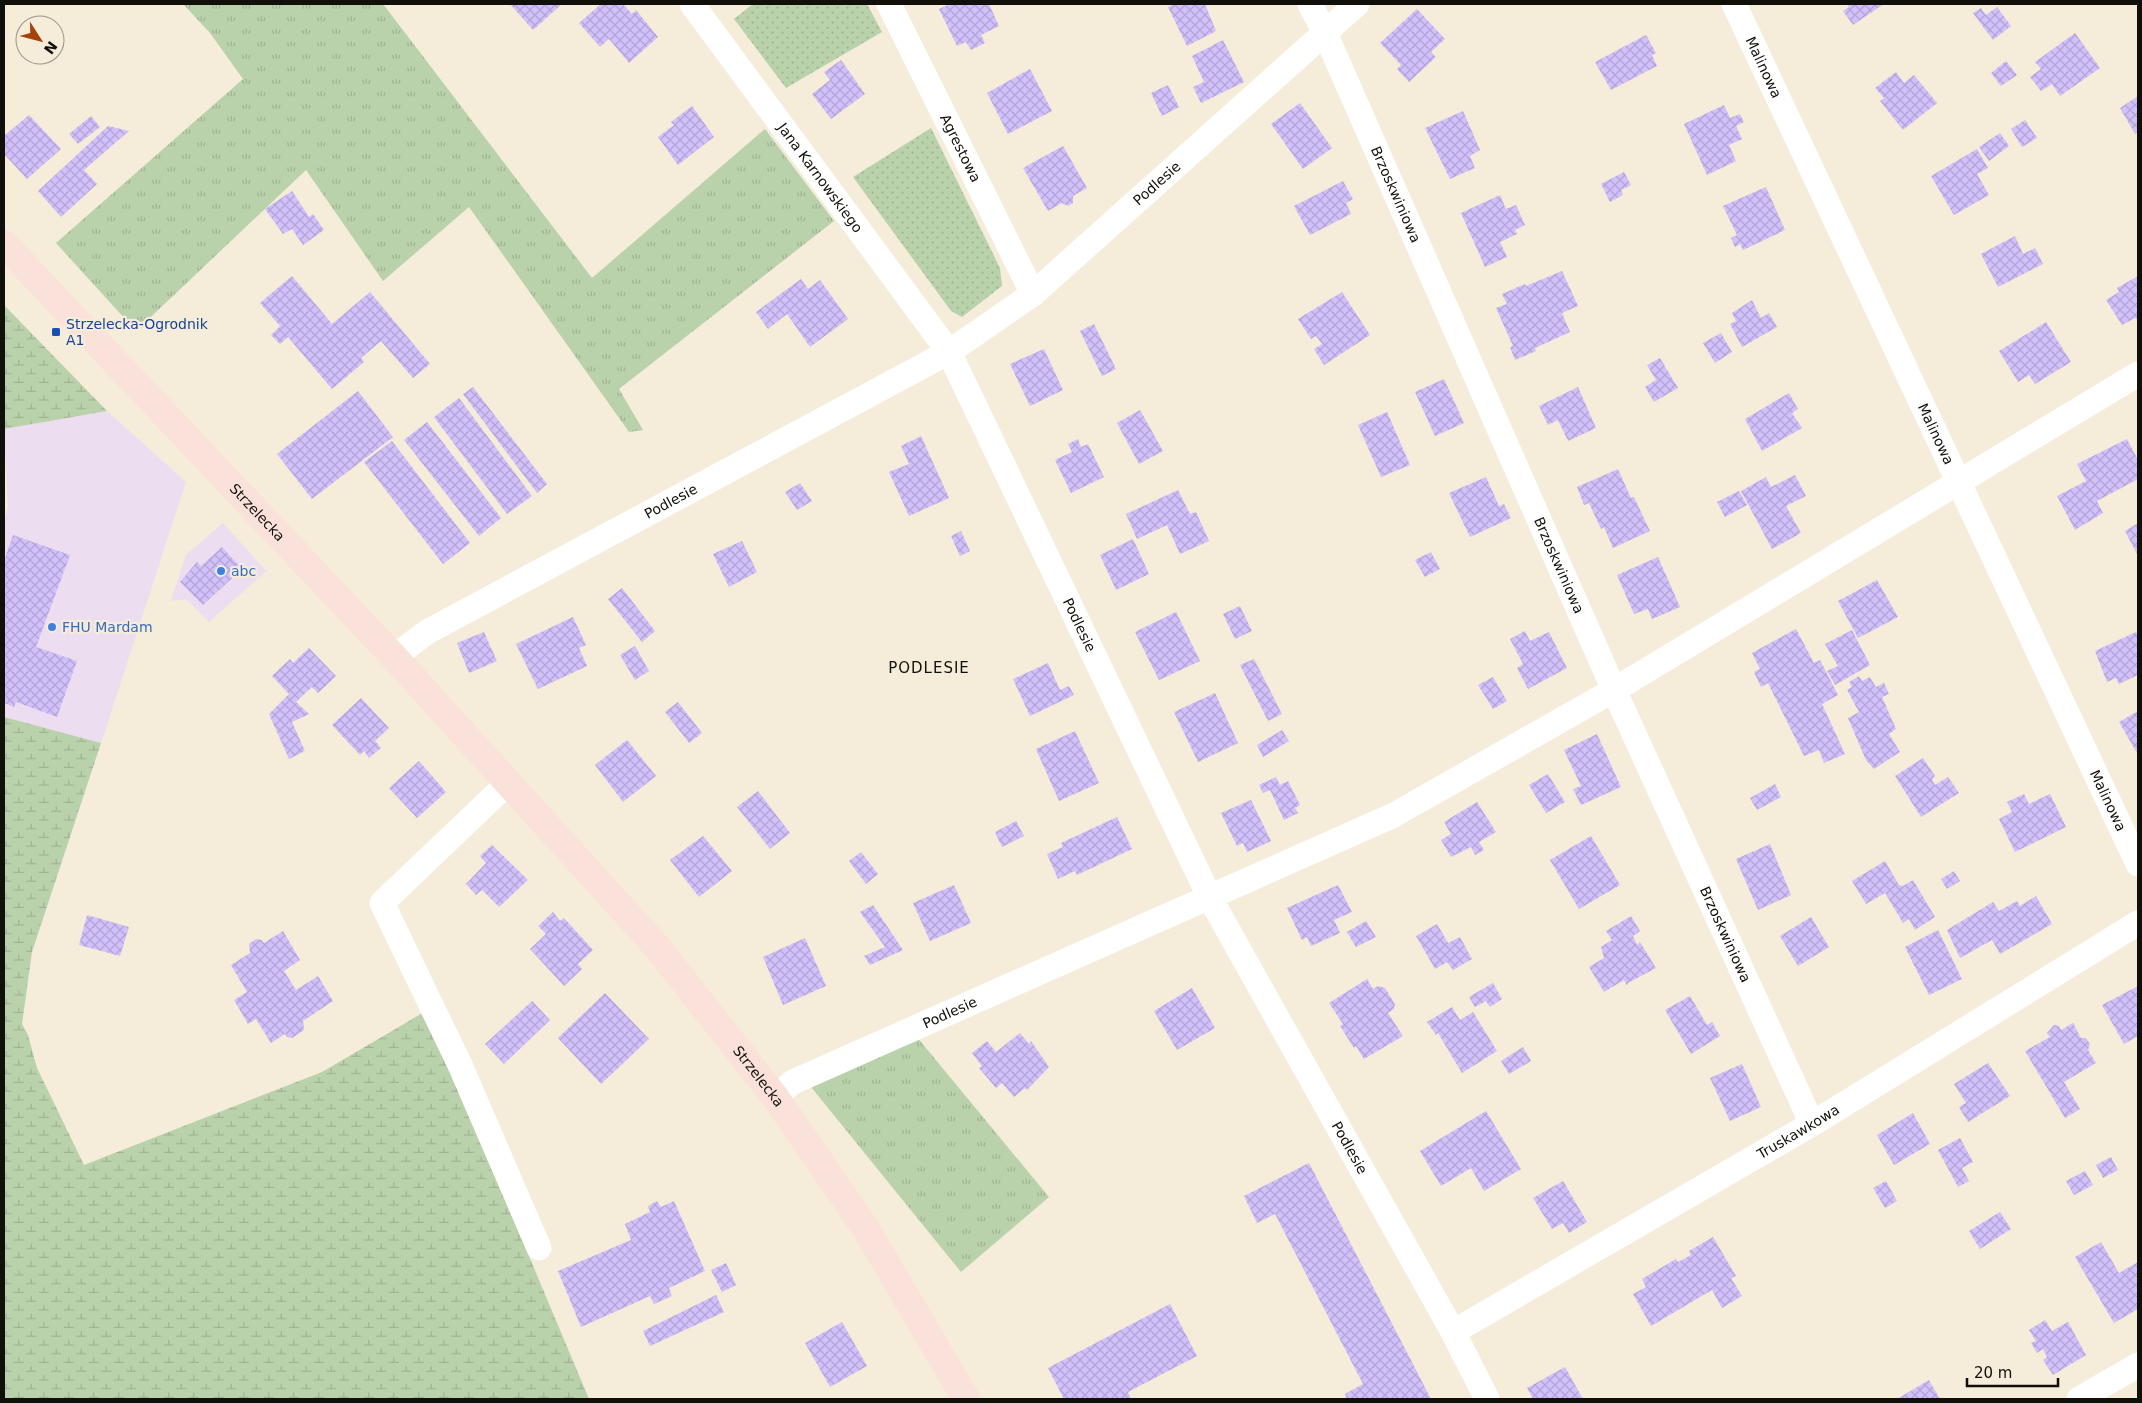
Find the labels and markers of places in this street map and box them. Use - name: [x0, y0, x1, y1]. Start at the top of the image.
- place label: Strzelecka-Ogrodnik A1: [66, 316, 209, 348]
- marker: Strzelecka-Ogrodnik A1: [50, 326, 62, 338]
- place label: abc: [231, 563, 256, 579]
- marker: abc: [215, 565, 227, 577]
- place label: FHU Mardam: [62, 619, 153, 635]
- marker: FHU Mardam: [46, 621, 58, 633]

